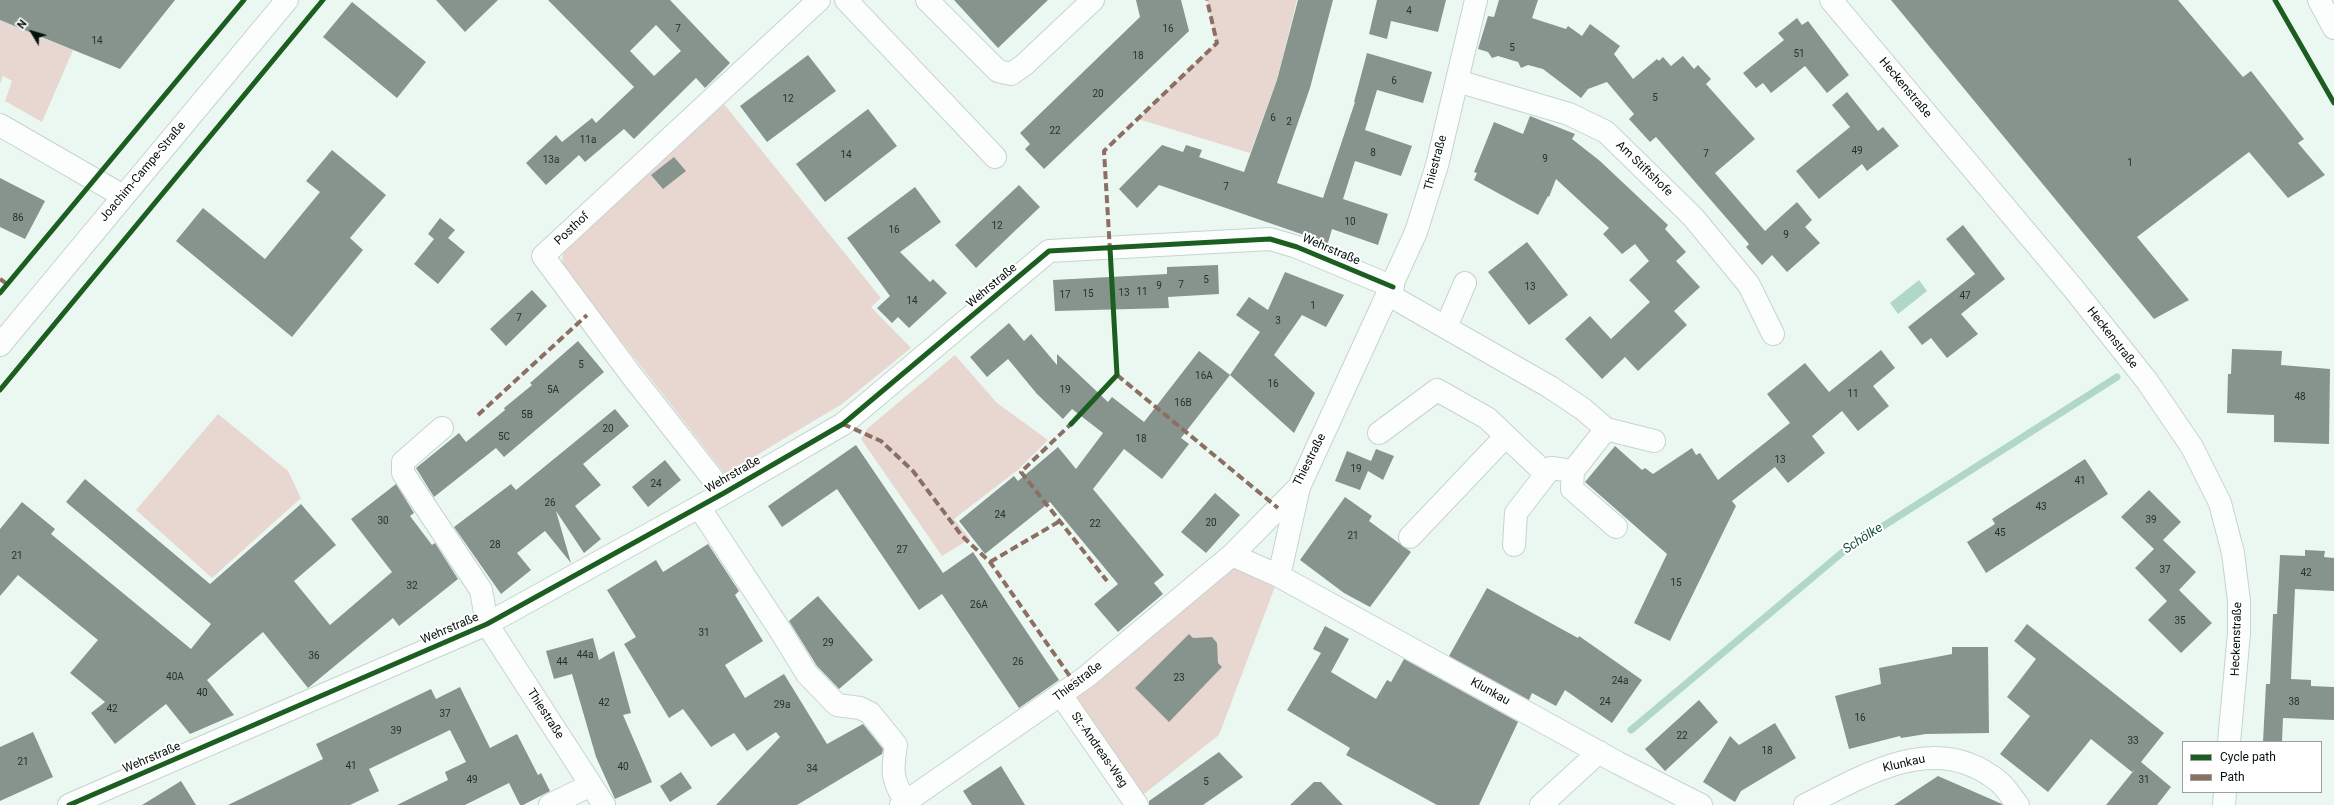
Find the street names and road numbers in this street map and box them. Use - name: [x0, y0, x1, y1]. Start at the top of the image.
- street label: Heckenstraße: [1876, 55, 1934, 121]
- street label: Joachim-Campe-Straße: [97, 119, 189, 225]
- street label: Thiestraße: [1422, 134, 1450, 192]
- street label: Am Stiftshofe: [1613, 138, 1675, 200]
- street label: Posthof: [552, 209, 592, 249]
- street label: Wehrstraße: [1300, 231, 1362, 269]
- street label: Wehrstraße: [964, 261, 1020, 311]
- street label: Heckenstraße: [2084, 304, 2140, 372]
- street label: Thiestraße: [1291, 431, 1329, 489]
- street label: Wehrstraße: [703, 453, 763, 497]
- street label: Heckenstraße: [2229, 602, 2245, 676]
- street label: Wehrstraße: [419, 610, 481, 648]
- street label: Thiestraße: [1051, 659, 1105, 705]
- street label: Klunkau: [1468, 675, 1512, 709]
- street label: Thiestraße: [523, 686, 567, 742]
- street label: St.-Andreas-Weg: [1068, 710, 1130, 790]
- street label: Wehrstraße: [121, 739, 183, 777]
- street label: Klunkau: [1881, 752, 1927, 776]

